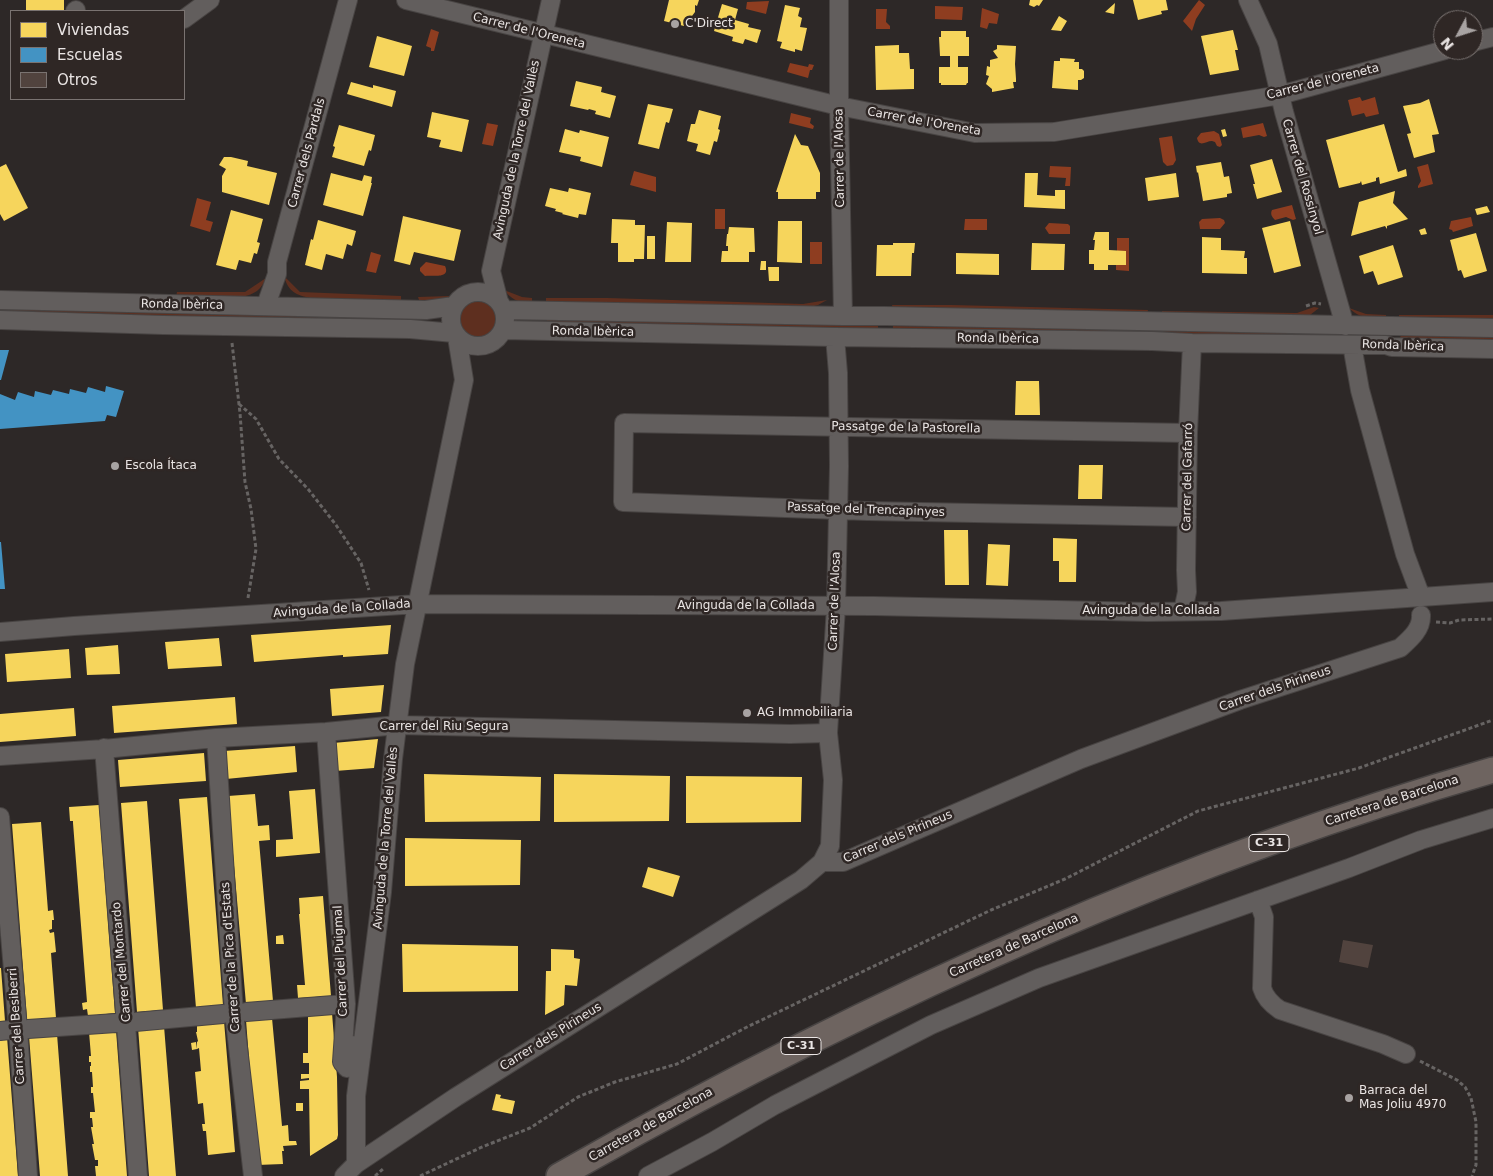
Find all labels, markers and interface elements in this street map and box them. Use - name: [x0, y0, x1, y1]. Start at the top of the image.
- legend: [10, 10, 185, 100]
- street label: Carrer de l'Oreneta: [471, 10, 587, 52]
- north arrow: [1433, 10, 1483, 60]
- place label: C'Direct: [685, 17, 733, 31]
- marker: C'Direct: [669, 18, 681, 30]
- text: Viviendas: [57, 21, 129, 39]
- text: N: [1437, 34, 1457, 54]
- text: Escuelas: [57, 46, 122, 64]
- street label: Avinguda de la Torre del Vallès: [491, 59, 543, 241]
- street label: Carrer de l'Oreneta: [1265, 61, 1381, 103]
- text: Otros: [57, 71, 98, 89]
- street label: Carrer dels Pardals: [285, 97, 329, 209]
- street label: Carrer de l'Oreneta: [866, 105, 982, 139]
- street label: Carrer de l'Alosa: [832, 108, 848, 208]
- street label: Carrer del Rossinyol: [1279, 117, 1325, 237]
- street label: Ronda Ibèrica: [141, 297, 223, 313]
- street label: Ronda Ibèrica: [552, 324, 634, 340]
- street label: Ronda Ibèrica: [957, 331, 1039, 347]
- street label: Ronda Ibèrica: [1362, 337, 1444, 355]
- street label: Passatge de la Pastorella: [831, 419, 981, 437]
- street label: Carrer del Gafarró: [1180, 423, 1196, 531]
- place label: Escola Ítaca: [125, 459, 197, 473]
- marker: Escola Ítaca: [109, 460, 121, 472]
- street label: Passatge del Trencapinyes: [787, 500, 945, 520]
- street label: Carrer de l'Alosa: [826, 551, 844, 651]
- street label: Avinguda de la Collada: [273, 597, 411, 621]
- street label: Avinguda de la Collada: [677, 599, 815, 613]
- street label: Avinguda de la Collada: [1082, 604, 1220, 618]
- street label: Carrer dels Pirineus: [1217, 663, 1333, 715]
- place label: AG Immobiliaria: [757, 706, 853, 720]
- marker: AG Immobiliaria: [741, 707, 753, 719]
- street label: Carrer del Riu Segura: [379, 720, 509, 734]
- street label: Avinguda de la Torre del Vallès: [371, 746, 401, 930]
- street label: Carretera de Barcelona: [1323, 773, 1461, 829]
- street label: Carrer dels Pirineus: [841, 807, 955, 867]
- road number: C-31: [1249, 834, 1289, 851]
- street label: Carrer de la Pica d'Estats: [219, 881, 243, 1033]
- street label: Carrer del Montardo: [110, 901, 134, 1023]
- street label: Carrer del Puigmal: [331, 905, 351, 1017]
- street label: Carretera de Barcelona: [947, 911, 1081, 981]
- street label: Carrer del Besiberri: [6, 967, 28, 1085]
- street label: Carrer dels Pirineus: [498, 1000, 604, 1074]
- road number: C-31: [781, 1038, 821, 1054]
- place label: Barraca del Mas Joliu 4970: [1359, 1084, 1446, 1112]
- street label: Carretera de Barcelona: [587, 1085, 715, 1165]
- marker: Barraca del Mas Joliu 4970: [1343, 1092, 1355, 1104]

